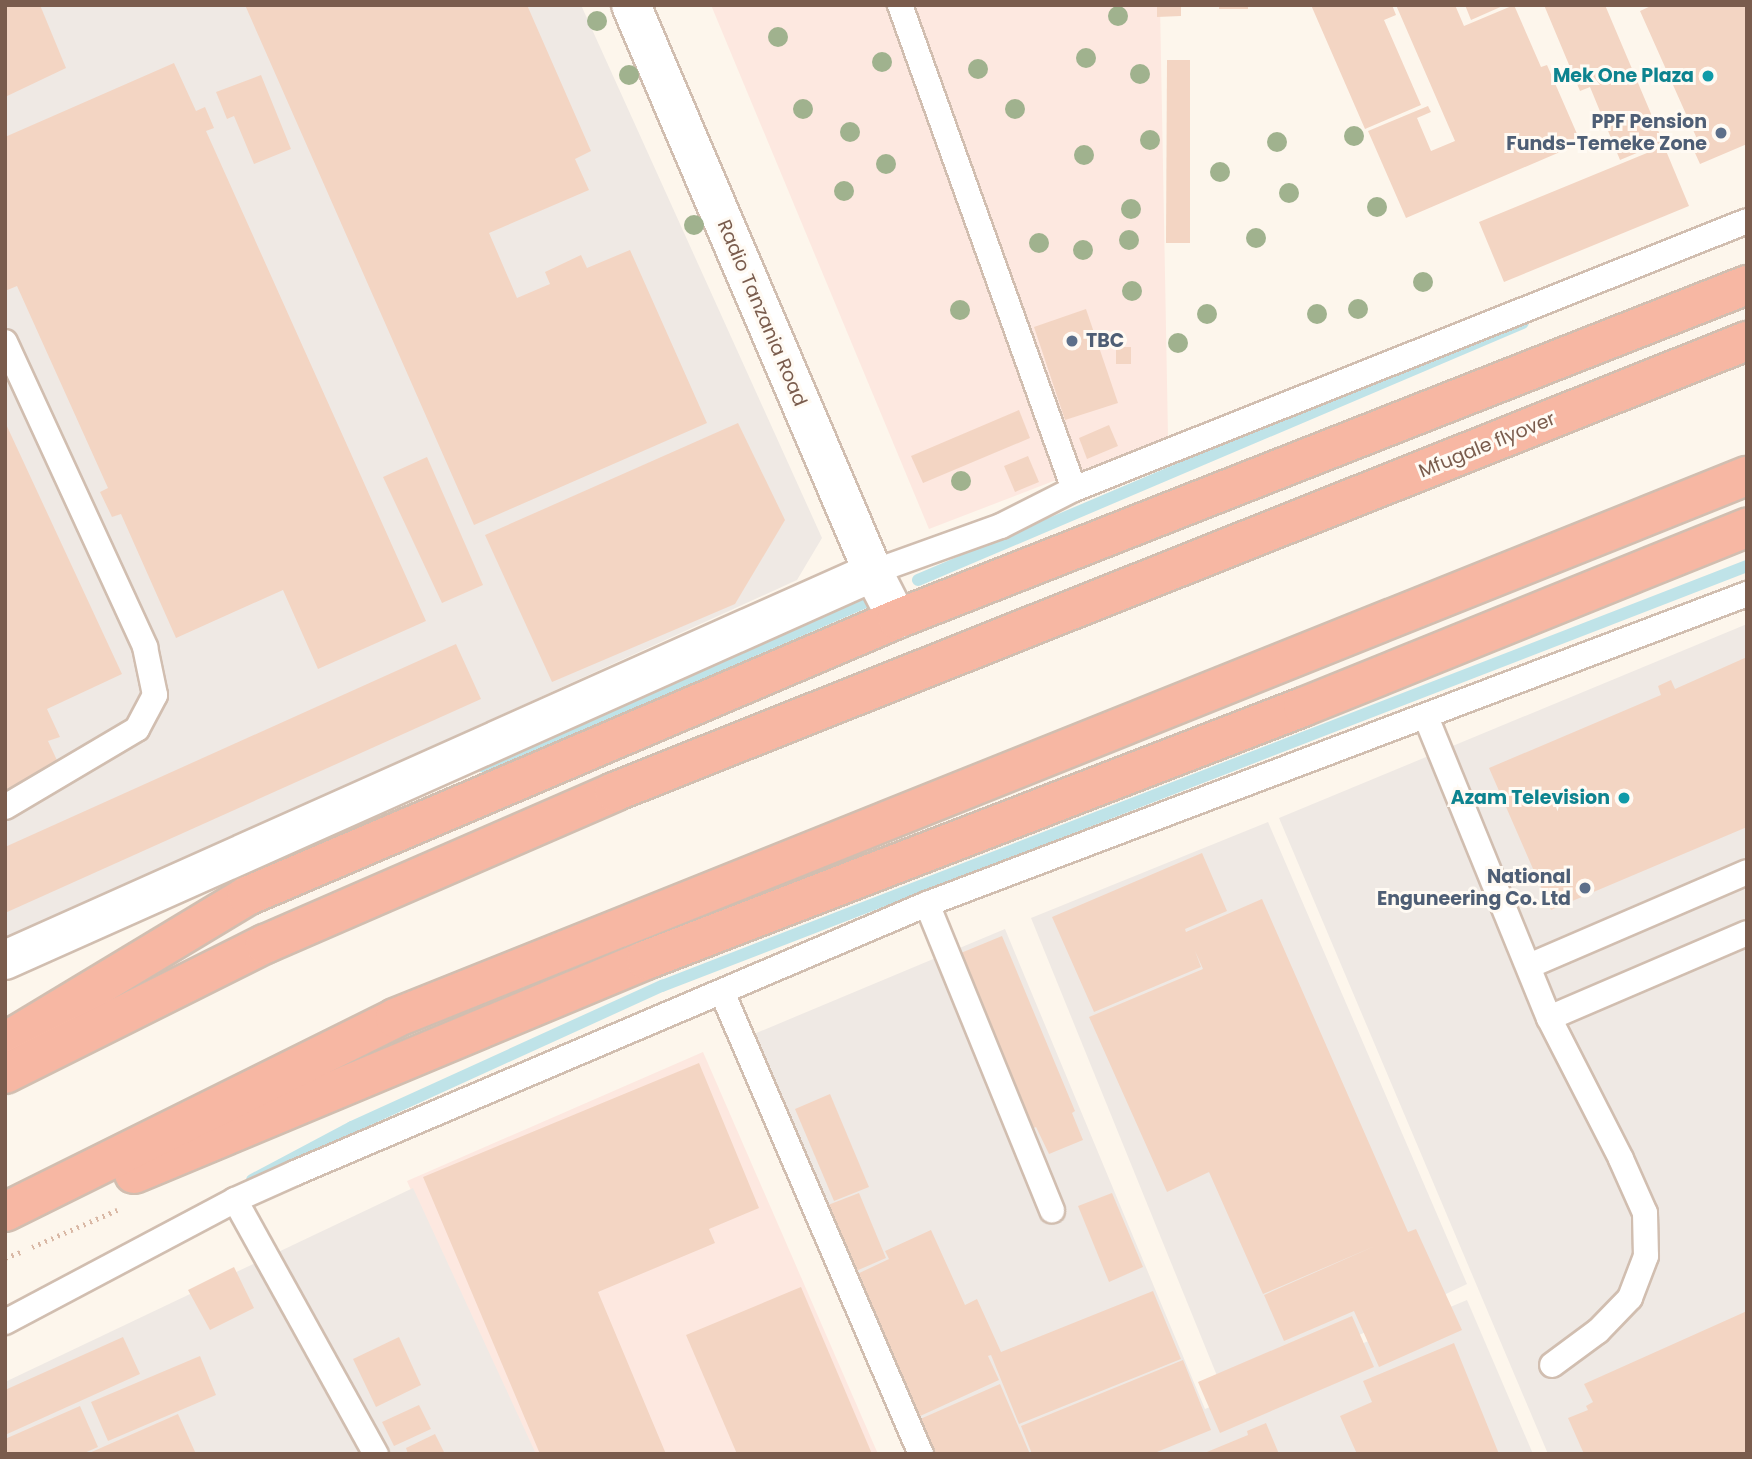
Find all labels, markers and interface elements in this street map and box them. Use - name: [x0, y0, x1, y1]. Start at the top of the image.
- place label: Mek One Plaza: [1553, 65, 1694, 87]
- marker: Mek One Plaza: [1700, 68, 1716, 84]
- place label: PPF Pension Funds-Temeke Zone: [1506, 111, 1707, 155]
- marker: PPF Pension Funds-Temeke Zone: [1713, 125, 1729, 141]
- street label: Radio Tanzania Road: [712, 216, 812, 410]
- place label: TBC: [1086, 330, 1124, 352]
- marker: TBC: [1064, 333, 1080, 349]
- street label: Mfugale flyover: [1415, 407, 1559, 483]
- place label: Azam Television: [1451, 787, 1610, 809]
- marker: Azam Television: [1616, 790, 1632, 806]
- place label: National Enguneering Co. Ltd: [1377, 866, 1571, 910]
- marker: National Enguneering Co. Ltd: [1577, 880, 1593, 896]

